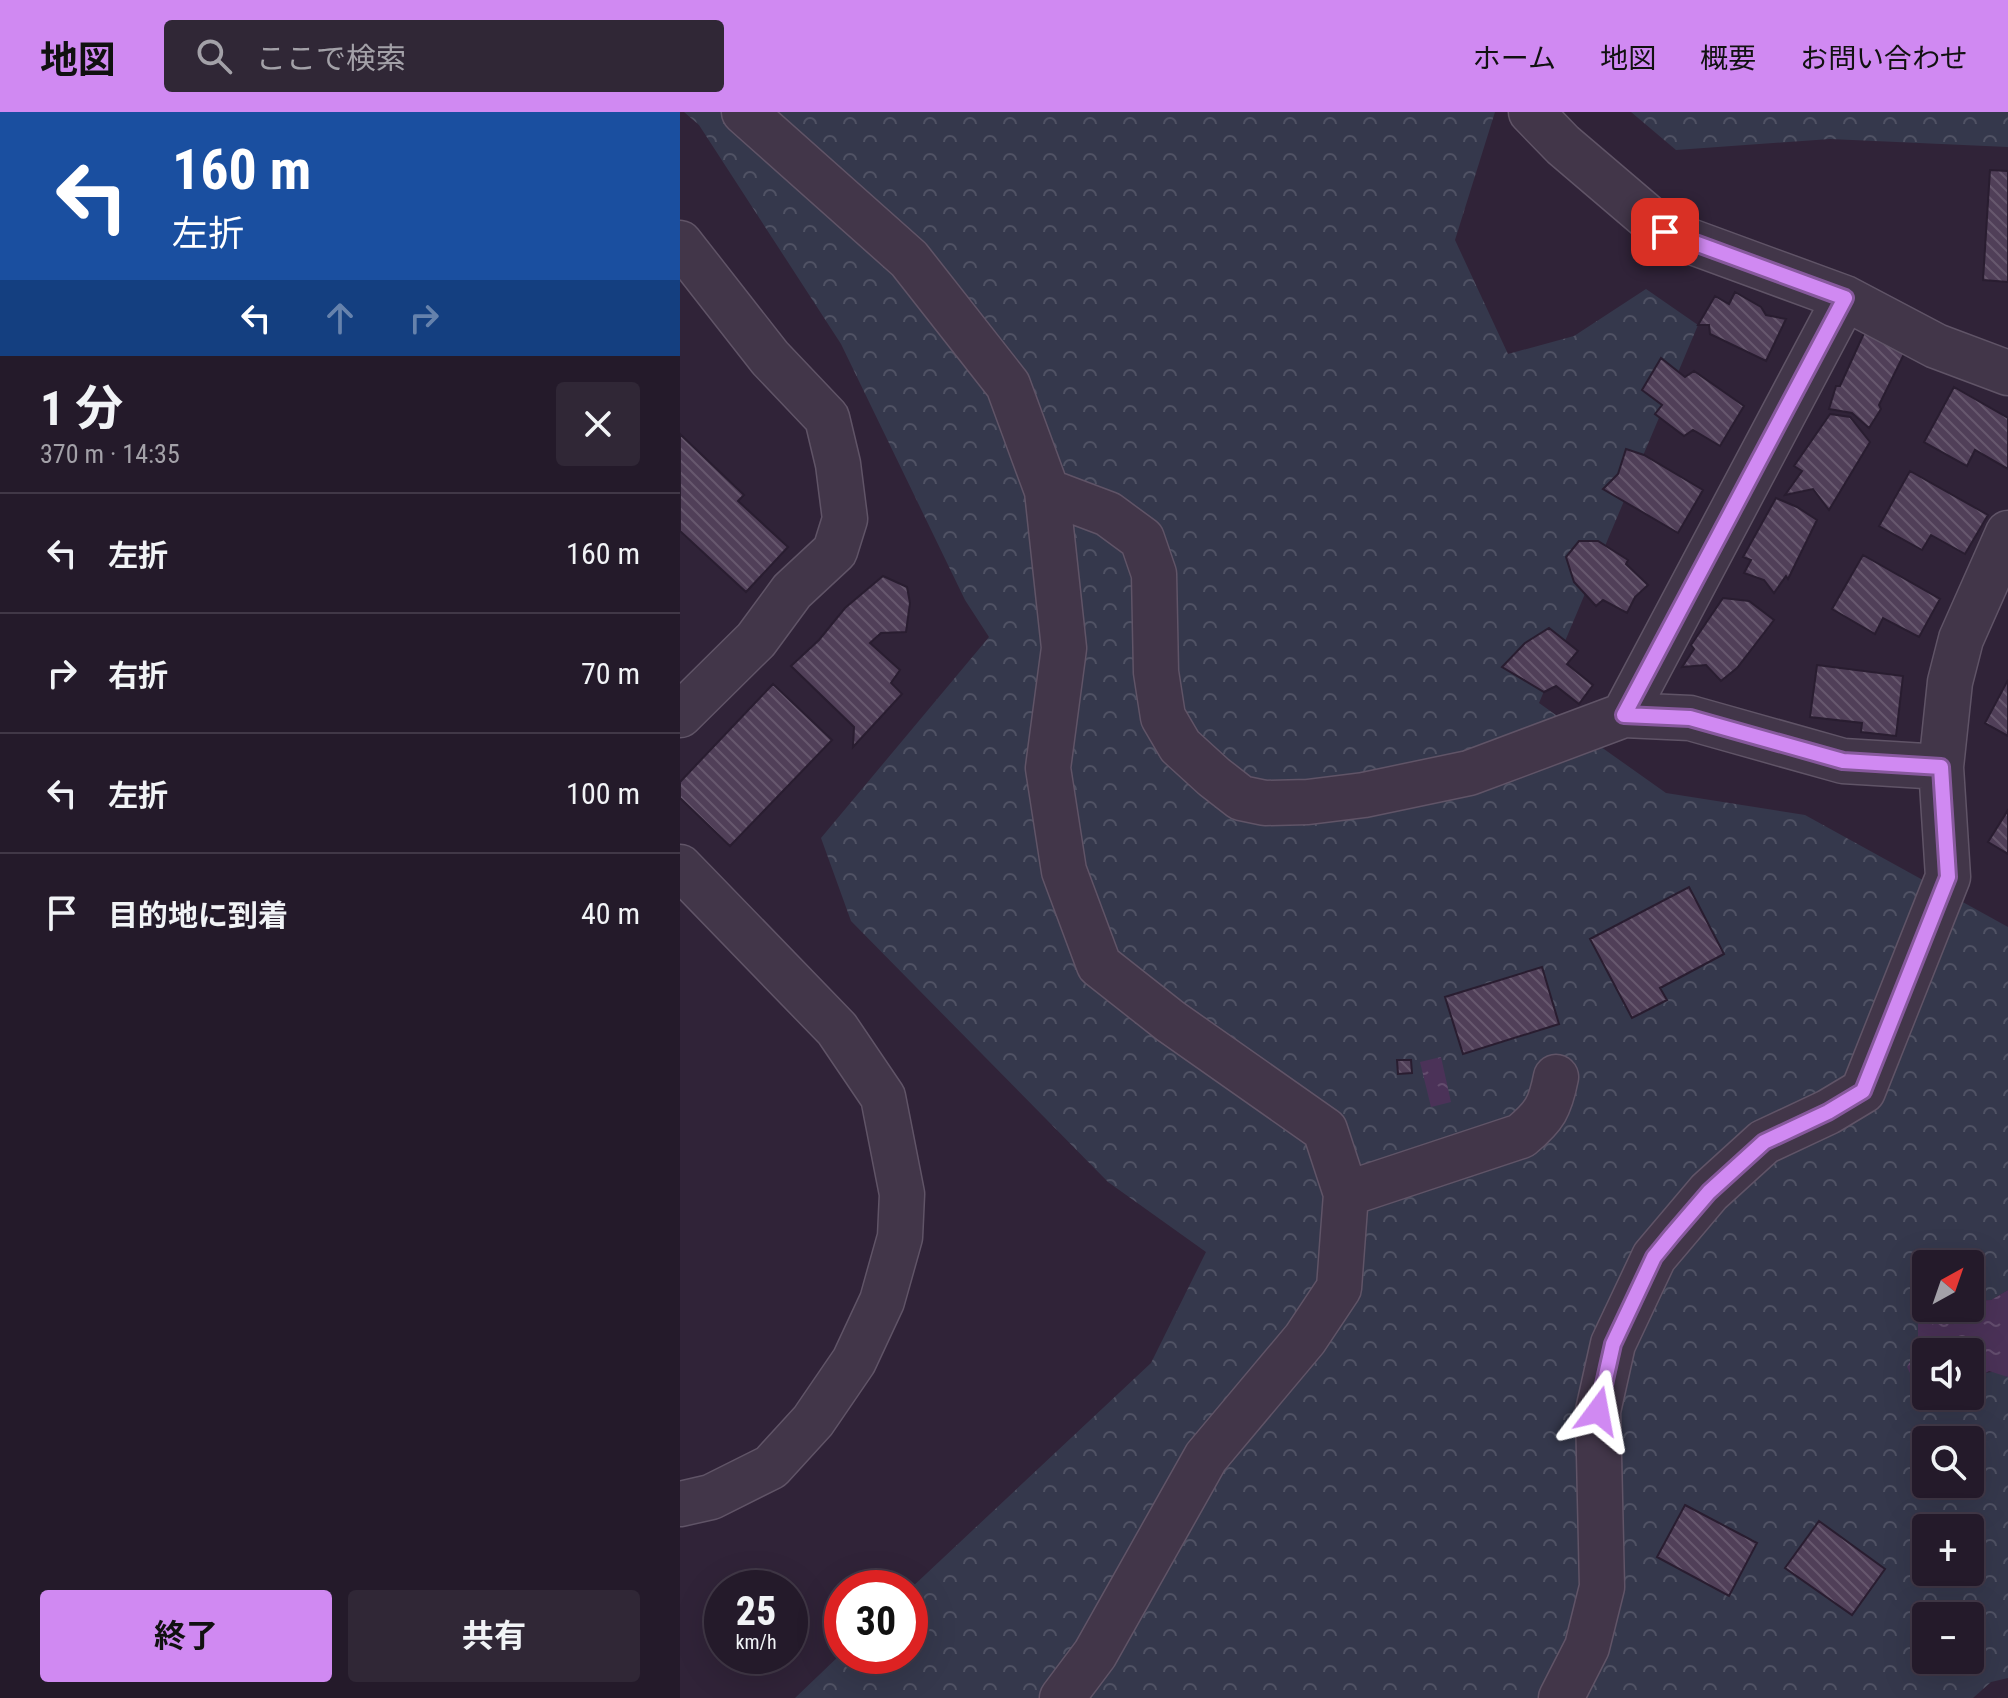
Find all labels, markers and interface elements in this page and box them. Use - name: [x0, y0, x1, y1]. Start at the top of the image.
- search box: [164, 20, 724, 92]
- icon: search: [192, 34, 236, 78]
- text: 地図: [40, 38, 116, 82]
- text: ここで検索: [256, 41, 406, 76]
- text: ホーム: [1473, 42, 1556, 75]
- text: 地図: [1600, 42, 1656, 75]
- text: 概要: [1700, 42, 1756, 75]
- text: お問い合わせ: [1800, 42, 1968, 75]
- text: 160 m: [172, 137, 311, 203]
- icon: left: [40, 144, 144, 248]
- pin: [1631, 198, 1699, 266]
- icon: arrive: [1643, 210, 1687, 254]
- text: 左折: [172, 213, 244, 255]
- icon: left: [234, 296, 278, 340]
- icon: ahead: [318, 296, 362, 340]
- icon: right: [402, 296, 446, 340]
- text: 1 分: [40, 380, 123, 437]
- button: close: [556, 382, 640, 466]
- text: 370 m · 14:35: [40, 439, 180, 469]
- icon: left: [40, 531, 84, 575]
- text: 160 m: [566, 536, 640, 571]
- text: 左折: [108, 538, 168, 573]
- icon: right: [40, 651, 84, 695]
- text: 70 m: [581, 656, 640, 691]
- text: 右折: [108, 658, 168, 693]
- icon: left: [40, 771, 84, 815]
- text: 100 m: [566, 776, 640, 811]
- text: 左折: [108, 778, 168, 813]
- icon: arrive: [40, 891, 84, 935]
- text: 40 m: [581, 896, 640, 931]
- text: 目的地に到着: [108, 898, 288, 933]
- north arrow: [1912, 1250, 1984, 1322]
- map controls: [1912, 1250, 1984, 1674]
- button: sound: [1912, 1338, 1984, 1410]
- position arrow: [1556, 1369, 1640, 1453]
- button: search: [1912, 1426, 1984, 1498]
- button: +: [1912, 1514, 1984, 1586]
- speed limit sign: 30: [824, 1570, 928, 1674]
- text: 25: [736, 1588, 776, 1635]
- button: 終了: [40, 1590, 332, 1682]
- button: 共有: [348, 1590, 640, 1682]
- button: −: [1912, 1602, 1984, 1674]
- text: km/h: [735, 1630, 777, 1654]

